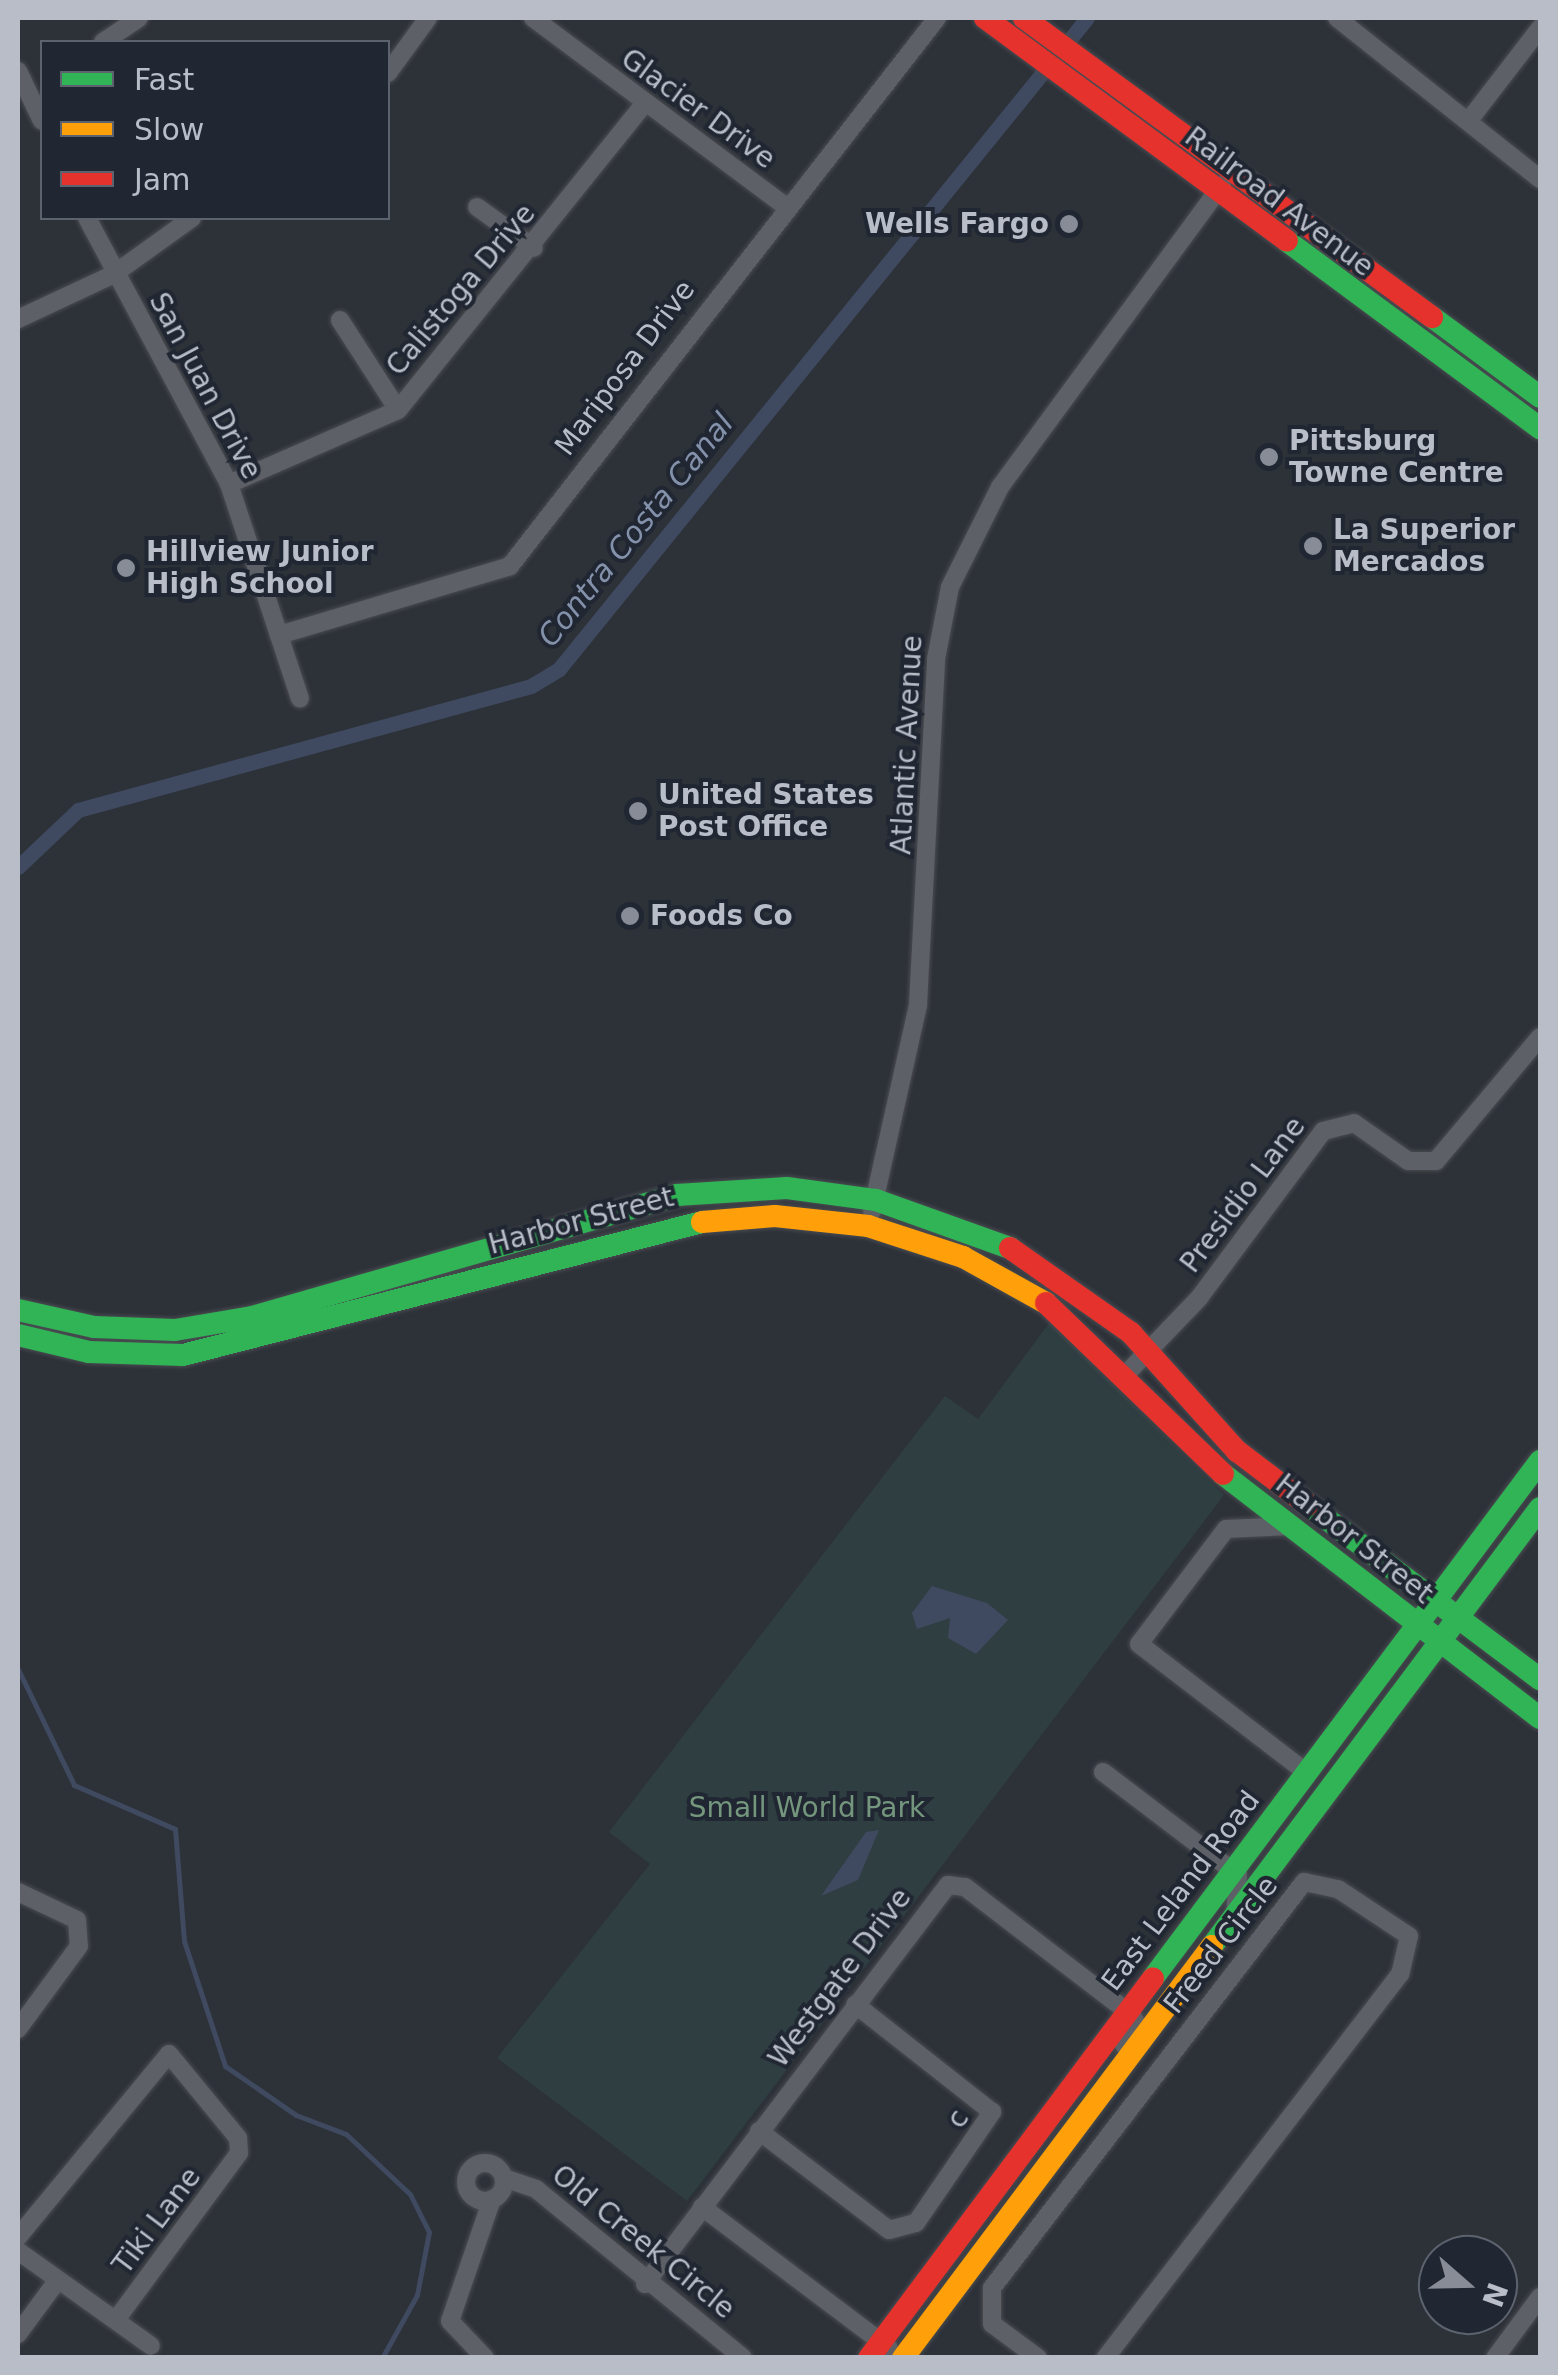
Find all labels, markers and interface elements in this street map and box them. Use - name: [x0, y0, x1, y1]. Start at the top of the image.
- legend: [40, 40, 390, 220]
- street label: Glacier Drive: [614, 42, 782, 176]
- text: Fast: [134, 62, 194, 97]
- text: Slow: [134, 112, 204, 147]
- street label: Railroad Avenue: [1178, 120, 1380, 284]
- text: Jam: [134, 162, 190, 197]
- street label: Calistoga Drive: [380, 197, 542, 383]
- place label: Wells Fargo: [865, 207, 1049, 241]
- marker: Wells Fargo: [1058, 213, 1080, 235]
- street label: Mariposa Drive: [548, 274, 702, 462]
- street label: San Juan Drive: [142, 287, 268, 485]
- water label: Contra Costa Canal: [531, 406, 741, 654]
- place label: Pittsburg Towne Centre: [1289, 424, 1504, 490]
- marker: Pittsburg Towne Centre: [1258, 446, 1280, 468]
- place label: La Superior Mercados: [1333, 513, 1515, 579]
- place label: Hillview Junior High School: [146, 535, 374, 601]
- marker: La Superior Mercados: [1302, 535, 1324, 557]
- marker: Hillview Junior High School: [115, 557, 137, 579]
- street label: Atlantic Avenue: [884, 635, 930, 855]
- place label: United States Post Office: [658, 778, 874, 844]
- marker: United States Post Office: [627, 800, 649, 822]
- place label: Foods Co: [650, 899, 793, 933]
- marker: Foods Co: [619, 905, 641, 927]
- street label: Presidio Lane: [1174, 1111, 1312, 1279]
- street label: Harbor Street: [485, 1180, 677, 1262]
- street label: Harbor Street: [1269, 1467, 1439, 1611]
- street label: East Leland Road: [1095, 1785, 1267, 1997]
- park label: Small World Park: [689, 1791, 925, 1825]
- street label: Freed Circle: [1157, 1870, 1285, 2020]
- street label: Westgate Drive: [762, 1882, 918, 2074]
- street label: c: [940, 2103, 976, 2135]
- street label: Old Creek Circle: [545, 2158, 741, 2326]
- street label: Tiki Lane: [106, 2161, 208, 2281]
- north arrow: [1418, 2235, 1518, 2335]
- text: N: [1475, 2278, 1514, 2311]

